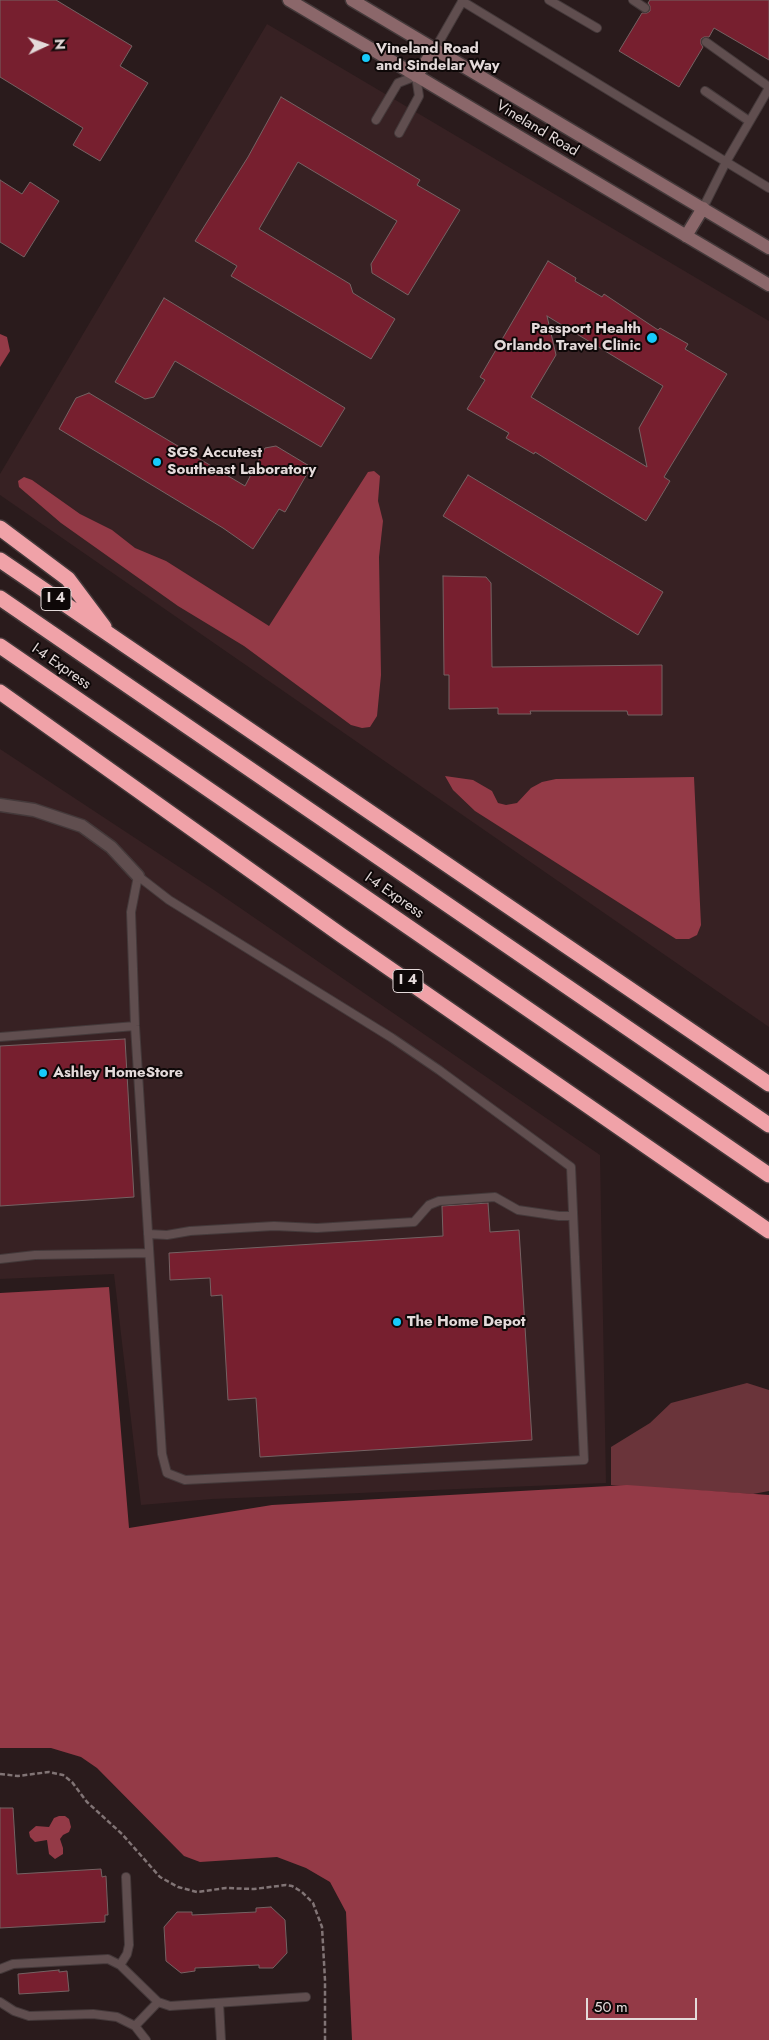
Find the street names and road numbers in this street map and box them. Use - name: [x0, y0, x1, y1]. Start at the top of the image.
- street label: Vineland Road: [492, 97, 582, 161]
- road number: I 4: [41, 588, 71, 610]
- street label: I-4 Express: [28, 640, 94, 694]
- street label: I-4 Express: [361, 869, 427, 923]
- road number: I 4: [393, 969, 423, 992]

